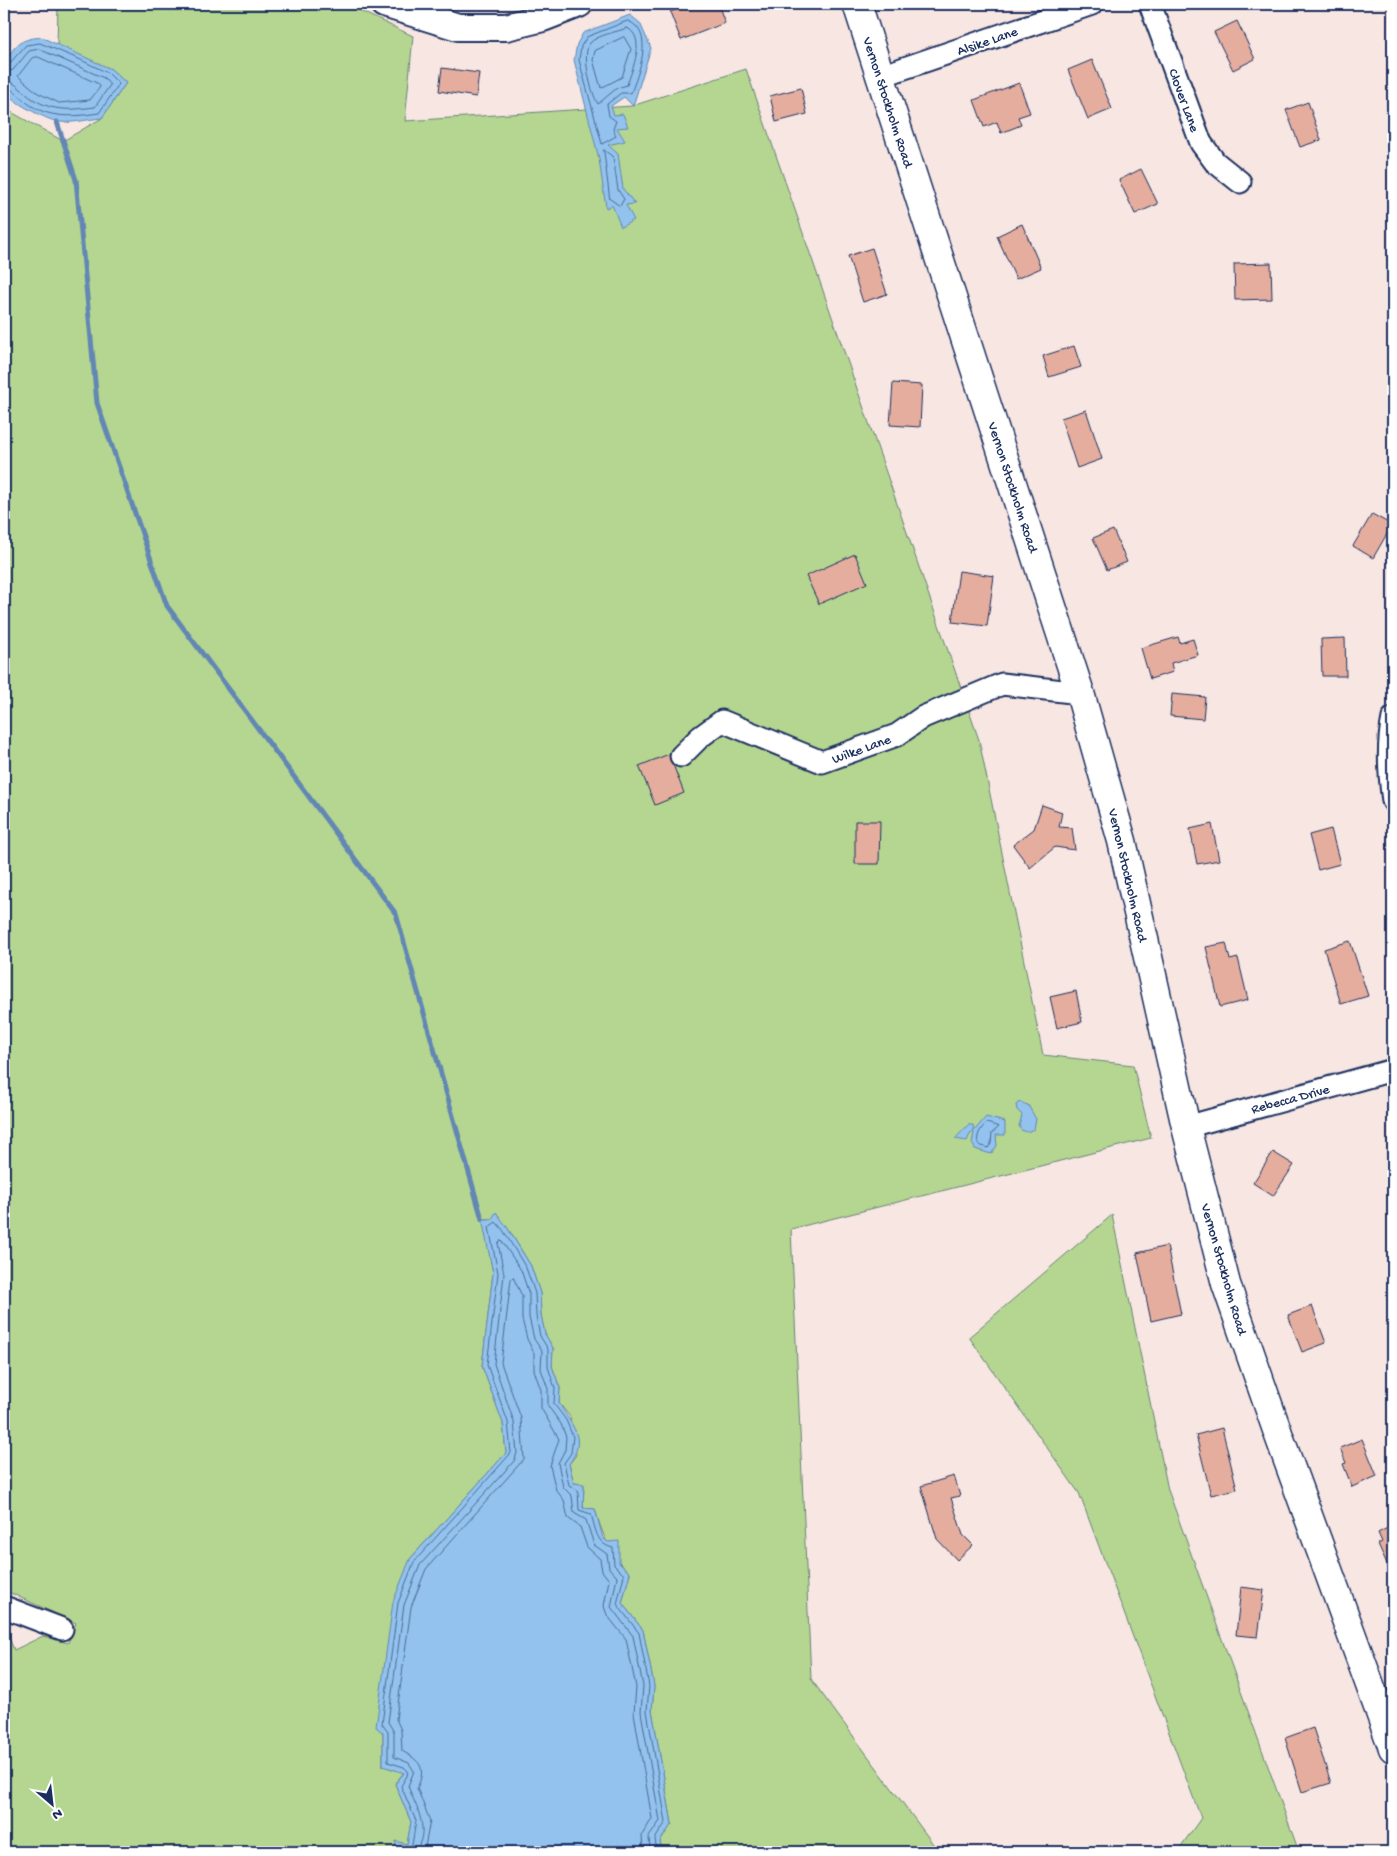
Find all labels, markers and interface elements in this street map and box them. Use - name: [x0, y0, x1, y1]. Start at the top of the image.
- street label: Alsike Lane: [955, 24, 1021, 61]
- street label: Vernon Stockholm Road: [857, 35, 916, 172]
- street label: Clover Lane: [1163, 67, 1202, 136]
- street label: Vernon Stockholm Road: [982, 420, 1041, 557]
- street label: Wilke Lane: [830, 732, 894, 769]
- street label: Vernon Stockholm Road: [1103, 806, 1151, 945]
- street label: Rebecca Drive: [1250, 1082, 1332, 1119]
- street label: Vernon Stockholm Road: [1195, 1201, 1250, 1339]
- north arrow: [28, 1778, 78, 1828]
- text: N: [49, 1804, 65, 1823]

